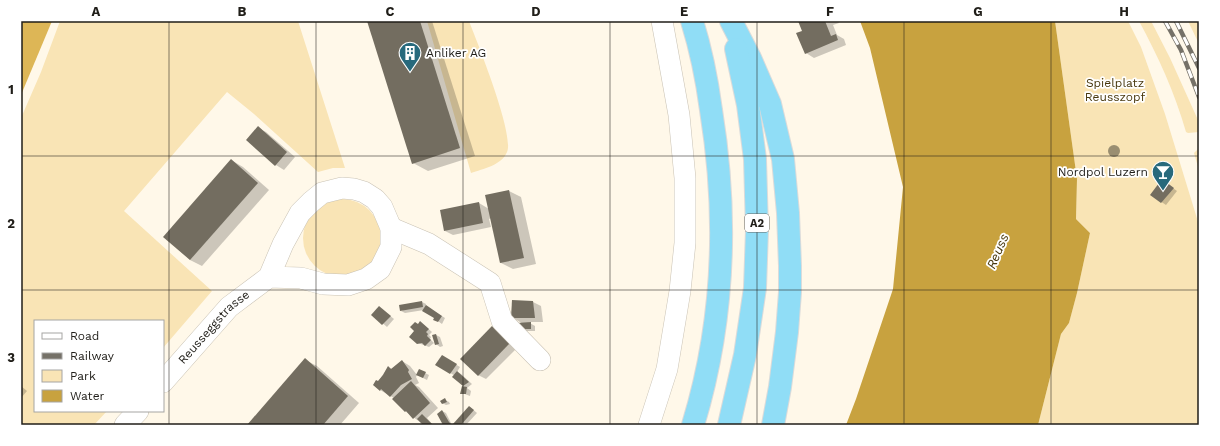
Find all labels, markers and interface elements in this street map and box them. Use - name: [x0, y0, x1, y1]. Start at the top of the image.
- text: A: [92, 4, 101, 19]
- text: B: [238, 4, 247, 19]
- text: C: [386, 4, 395, 19]
- text: D: [531, 4, 541, 19]
- text: E: [680, 4, 688, 19]
- text: F: [826, 4, 834, 19]
- text: G: [973, 4, 983, 19]
- text: H: [1119, 4, 1129, 19]
- building icon: Anliker AG: [397, 40, 423, 73]
- place label: Anliker AG: [426, 46, 486, 60]
- park label: Spielplatz Reusszopf: [1085, 76, 1145, 104]
- text: 1: [8, 82, 14, 97]
- bar icon: Nordpol Luzern: [1150, 159, 1176, 192]
- place label: Nordpol Luzern: [1058, 165, 1148, 179]
- road number: A2: [745, 214, 769, 232]
- text: 2: [7, 216, 15, 231]
- water label: Reuss: [983, 231, 1012, 271]
- street label: Reusseggstrasse: [175, 287, 252, 367]
- legend: [34, 320, 164, 412]
- text: Road: [70, 329, 99, 343]
- text: Railway: [70, 349, 115, 363]
- text: 3: [7, 350, 15, 365]
- text: Park: [70, 369, 96, 383]
- text: Water: [70, 389, 105, 403]

